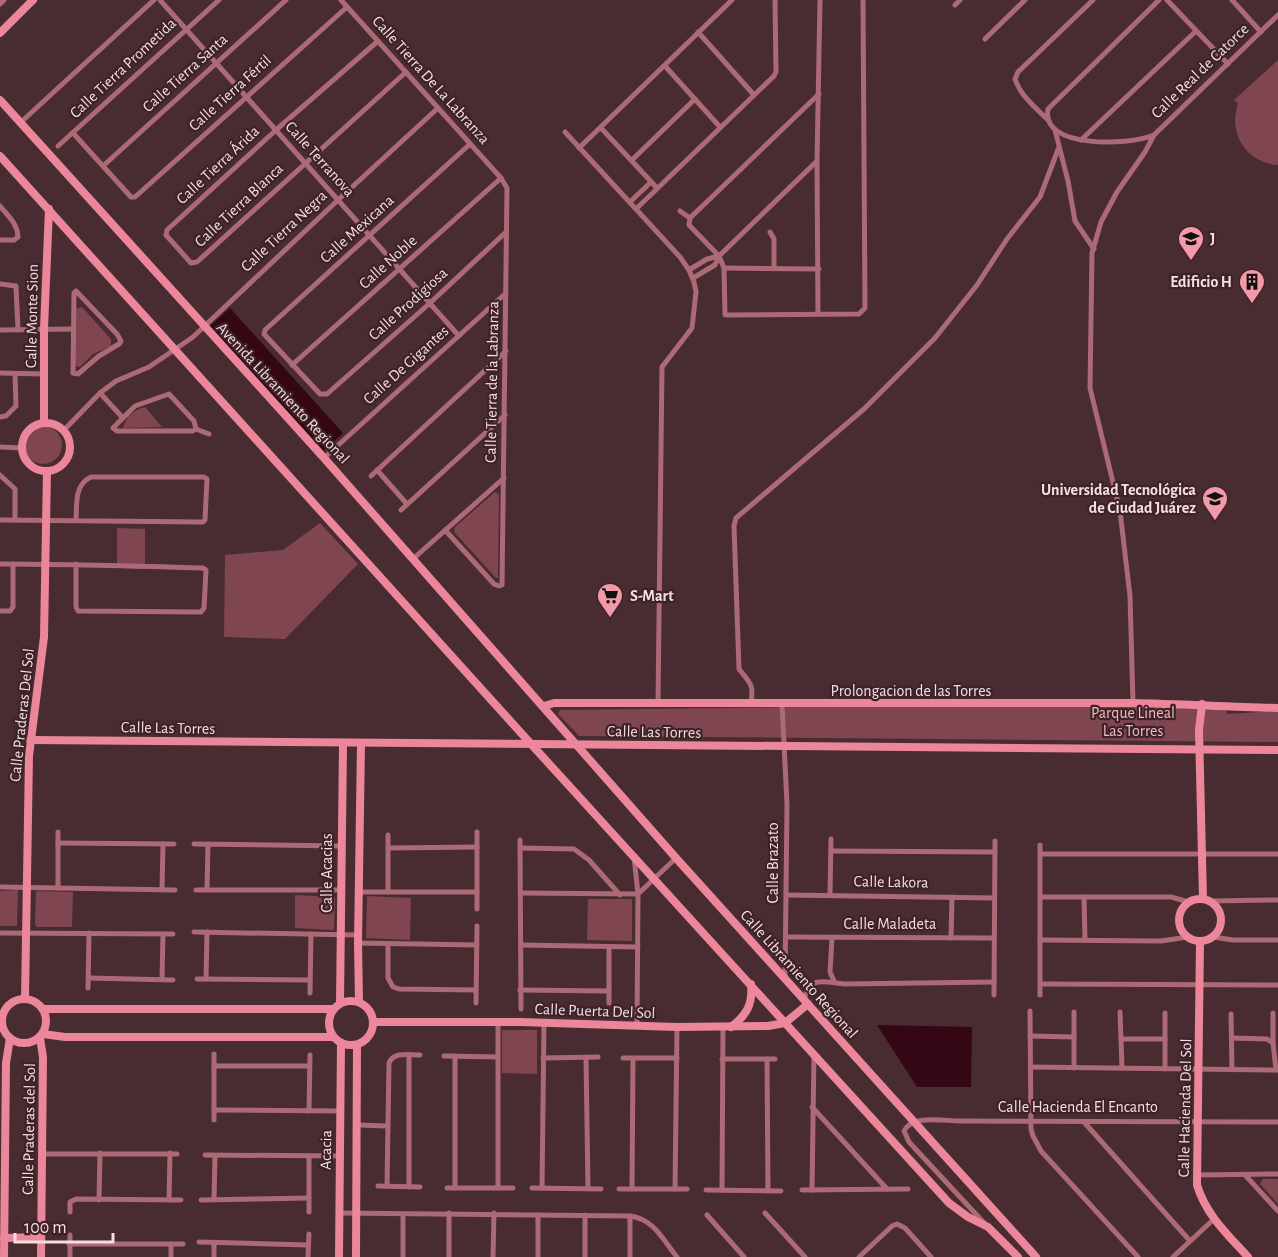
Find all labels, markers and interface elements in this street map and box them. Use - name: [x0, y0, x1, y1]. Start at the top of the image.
- street label: Calle Tierra De La Labranza: [369, 13, 493, 147]
- street label: Calle Tierra Prometida: [67, 15, 179, 121]
- street label: Calle Real de Catorce: [1148, 21, 1252, 121]
- street label: Calle Tierra Santa: [139, 31, 231, 115]
- street label: Calle Tierra Fértil: [186, 52, 274, 134]
- street label: Calle Terranova: [282, 118, 358, 200]
- street label: Calle Tierra Árida: [172, 121, 262, 207]
- street label: Calle Tierra Blanca: [192, 160, 286, 250]
- street label: Calle Tierra Negra: [238, 187, 330, 275]
- street label: Calle Mexicana: [317, 192, 397, 266]
- school or university icon: J: [1176, 224, 1206, 262]
- place label: J: [1210, 231, 1215, 247]
- street label: Calle Noble: [356, 232, 420, 292]
- street label: Calle Monte Sion: [23, 264, 41, 368]
- street label: Calle Prodigiosa: [366, 265, 450, 343]
- building icon: Edificio H: [1237, 267, 1267, 305]
- place label: Edificio H: [1170, 274, 1232, 290]
- street label: Calle Tierra de la Labranza: [483, 301, 501, 463]
- street label: Avenida Libramiento Regional: [214, 319, 352, 467]
- street label: Calle De Gigantes: [360, 323, 452, 407]
- place label: Universidad Tecnológica de Ciudad Juárez: [1041, 482, 1196, 516]
- school or university icon: Universidad Tecnológica de Ciudad Juárez: [1200, 484, 1230, 522]
- supermarket icon: S-Mart: [595, 581, 625, 619]
- place label: S-Mart: [630, 588, 674, 604]
- street label: Calle Praderas Del Sol: [7, 647, 37, 783]
- street label: Prolongacion de las Torres: [831, 683, 992, 699]
- park label: Parque Lineal Las Torres: [1091, 705, 1175, 739]
- street label: Calle Las Torres: [121, 719, 215, 737]
- street label: Calle Las Torres: [607, 723, 701, 741]
- street label: Calle Brazato: [765, 822, 781, 904]
- street label: Calle Acacias: [319, 833, 335, 913]
- street label: Calle Lakora: [853, 873, 929, 891]
- street label: Calle Libramiento Regional: [737, 907, 861, 1041]
- street label: Calle Maladeta: [844, 916, 936, 932]
- street label: Calle Puerta Del Sol: [534, 1001, 656, 1021]
- street label: Calle Hacienda Del Sol: [1176, 1038, 1194, 1178]
- street label: Calle Praderas del Sol: [20, 1063, 38, 1195]
- street label: Calle Hacienda El Encanto: [998, 1099, 1158, 1115]
- street label: Acacia: [318, 1130, 334, 1170]
- scale bar: [15, 1206, 112, 1244]
- text: 100 m: [24, 1219, 67, 1237]

